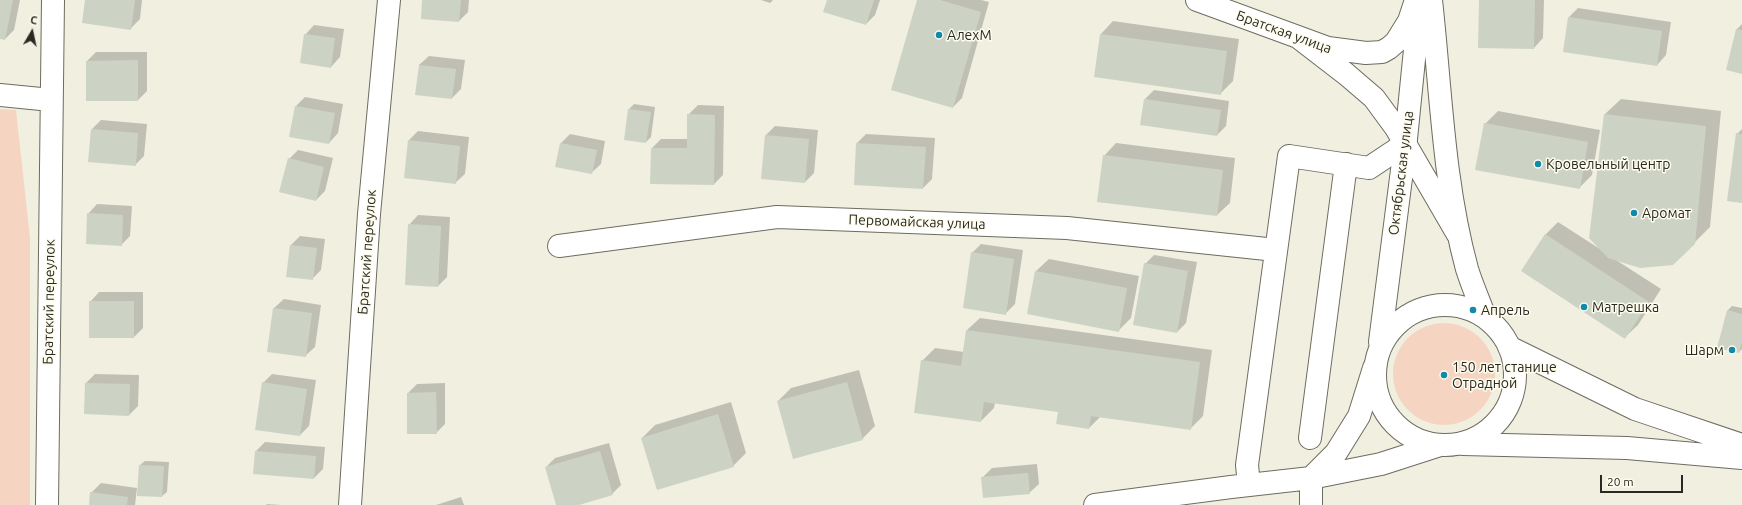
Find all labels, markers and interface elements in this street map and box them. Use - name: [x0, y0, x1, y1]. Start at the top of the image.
- street label: Братская улица: [1234, 7, 1334, 57]
- north arrow: [12, 12, 52, 52]
- text: С: [29, 14, 38, 27]
- place label: АлехМ: [947, 27, 992, 43]
- marker: АлехМ: [934, 30, 944, 40]
- street label: Октябрьская улица: [1385, 110, 1417, 236]
- place label: Кровельный центр: [1546, 156, 1670, 172]
- marker: Кровельный центр: [1533, 159, 1543, 169]
- street label: Братский переулок: [354, 189, 380, 315]
- place label: Аромат: [1642, 205, 1691, 221]
- marker: Аромат: [1629, 208, 1639, 218]
- street label: Первомайская улица: [848, 211, 986, 233]
- street label: Братский переулок: [40, 239, 58, 365]
- place label: Матрешка: [1592, 299, 1659, 315]
- place label: Апрель: [1481, 302, 1529, 318]
- marker: Матрешка: [1579, 302, 1589, 312]
- marker: Апрель: [1468, 305, 1478, 315]
- place label: Шарм: [1685, 342, 1724, 358]
- marker: Шарм: [1727, 345, 1737, 355]
- place label: 150 лет станице Отрадной: [1452, 359, 1557, 392]
- marker: 150 лет станице Отрадной: [1439, 370, 1449, 380]
- scale bar: [1602, 467, 1685, 493]
- text: 20 m: [1607, 475, 1634, 488]

